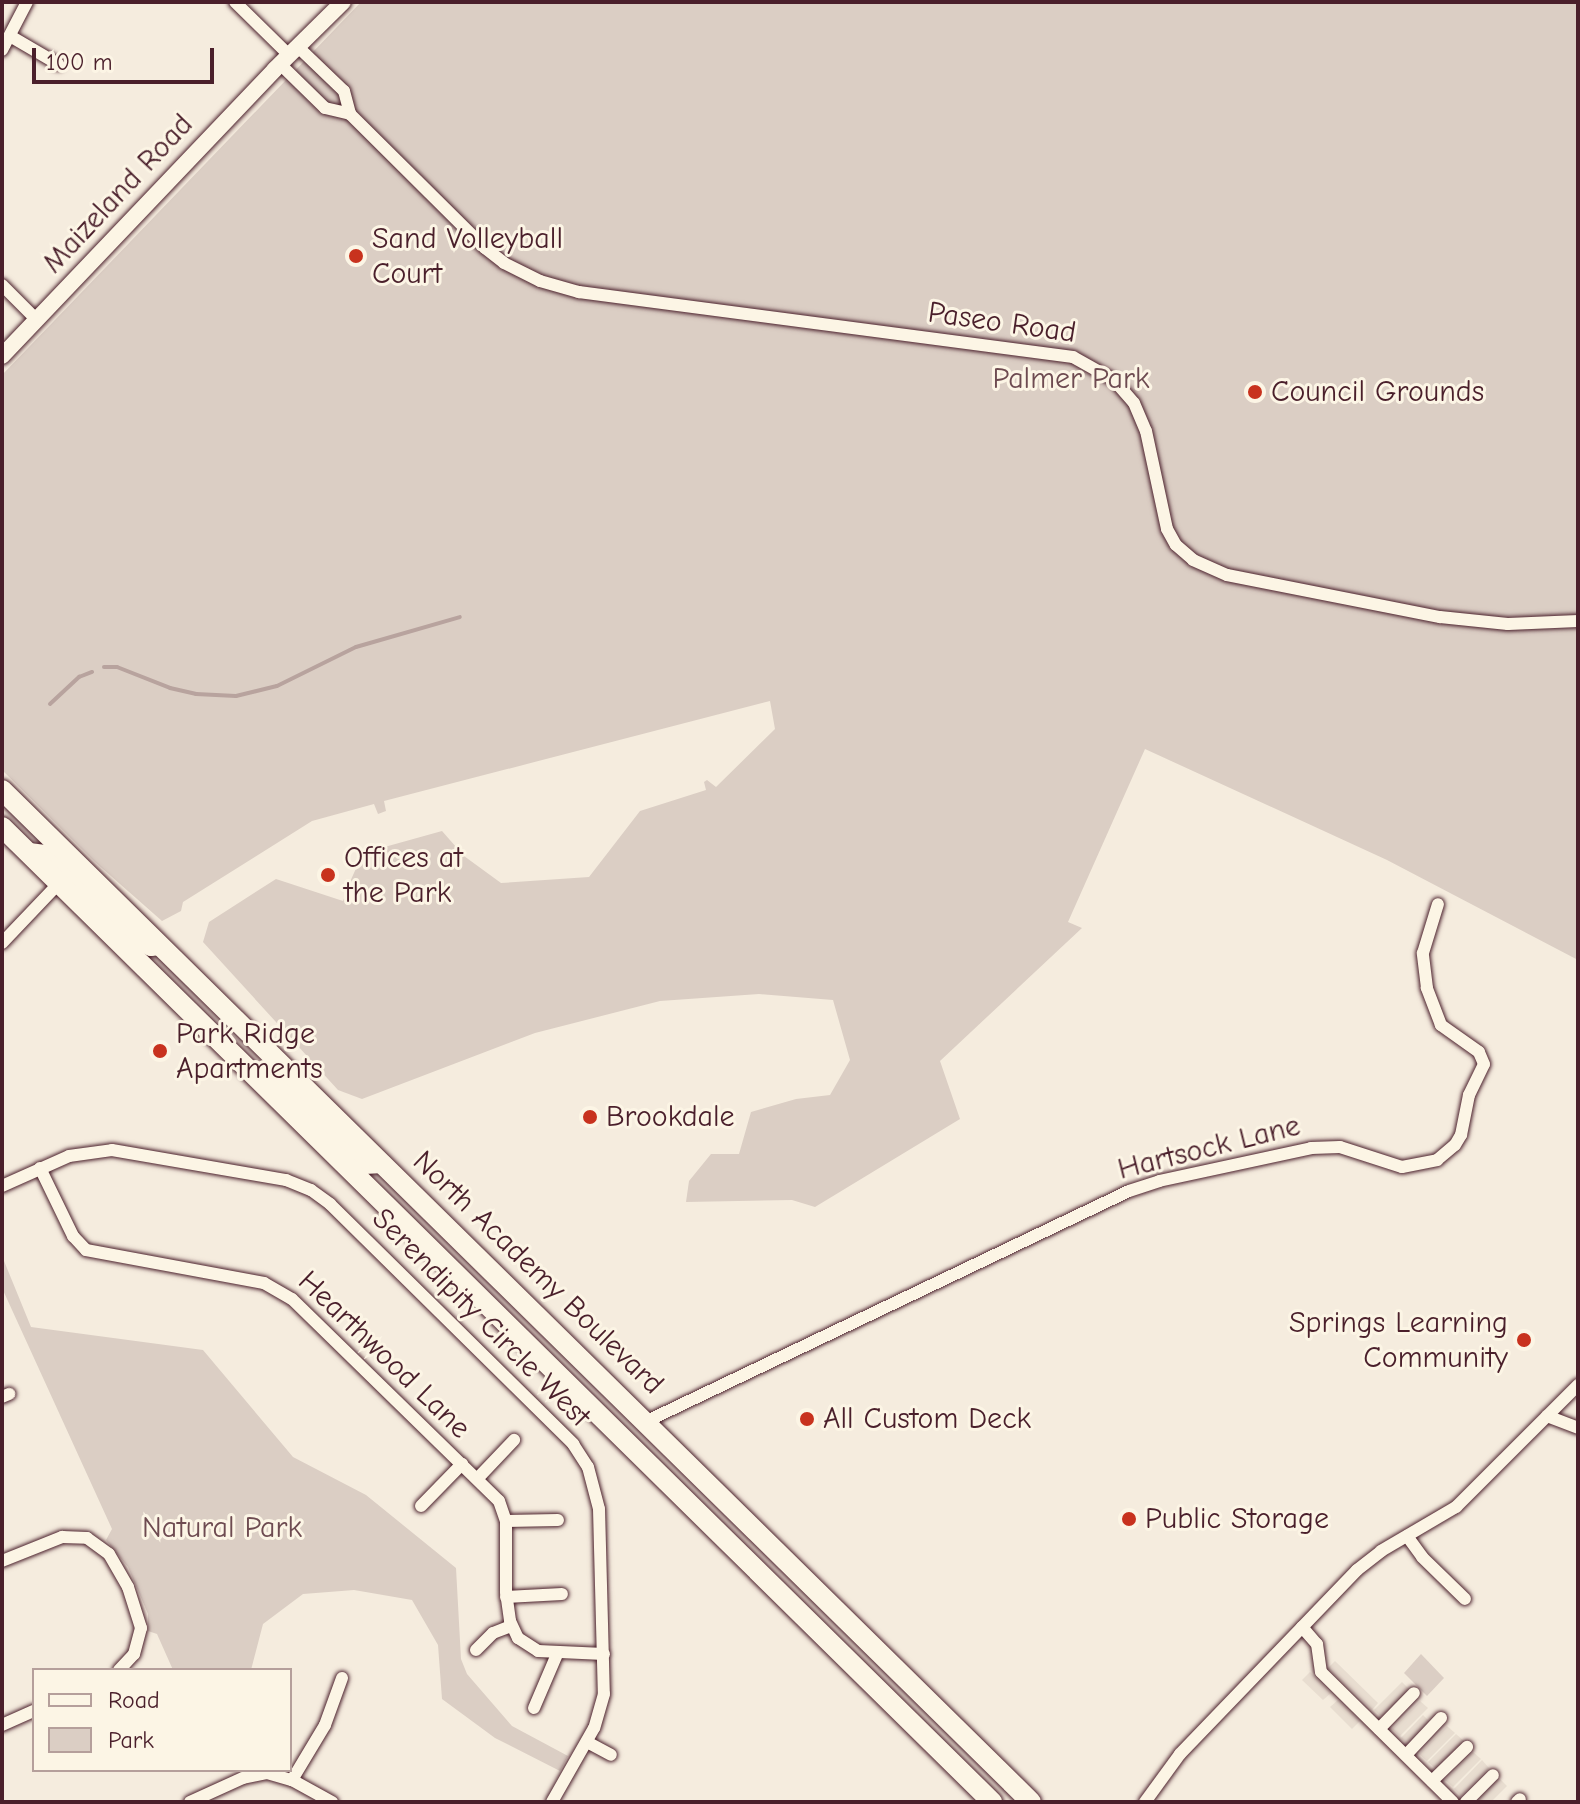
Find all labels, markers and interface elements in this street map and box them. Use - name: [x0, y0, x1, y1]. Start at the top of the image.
- scale bar: [36, 32, 218, 82]
- text: 100 m: [46, 48, 113, 76]
- street label: Maizeland Road: [35, 107, 201, 281]
- place label: Sand Volleyball Court: [372, 221, 563, 292]
- marker: Sand Volleyball Court: [347, 247, 365, 265]
- street label: Paseo Road: [926, 295, 1078, 351]
- park label: Palmer Park: [993, 361, 1149, 397]
- place label: Council Grounds: [1271, 374, 1484, 410]
- marker: Council Grounds: [1246, 383, 1264, 401]
- place label: Offices at the Park: [344, 840, 463, 910]
- marker: Offices at the Park: [319, 866, 337, 884]
- place label: Park Ridge Apartments: [176, 1016, 323, 1086]
- marker: Park Ridge Apartments: [151, 1042, 169, 1060]
- place label: Brookdale: [606, 1099, 735, 1135]
- marker: Brookdale: [581, 1108, 599, 1126]
- street label: Hartsock Lane: [1114, 1108, 1304, 1188]
- street label: North Academy Boulevard: [405, 1144, 671, 1402]
- street label: Serendipity Circle West: [364, 1201, 598, 1435]
- street label: Hearthwood Lane: [290, 1264, 478, 1446]
- place label: Springs Learning Community: [1289, 1305, 1508, 1376]
- marker: Springs Learning Community: [1515, 1331, 1533, 1349]
- place label: All Custom Deck: [823, 1401, 1031, 1437]
- marker: All Custom Deck: [798, 1410, 816, 1428]
- place label: Public Storage: [1145, 1501, 1329, 1537]
- park label: Natural Park: [142, 1510, 302, 1546]
- marker: Public Storage: [1120, 1510, 1138, 1528]
- legend: [32, 1668, 292, 1772]
- text: Road: [108, 1686, 160, 1714]
- text: Park: [108, 1726, 154, 1754]

